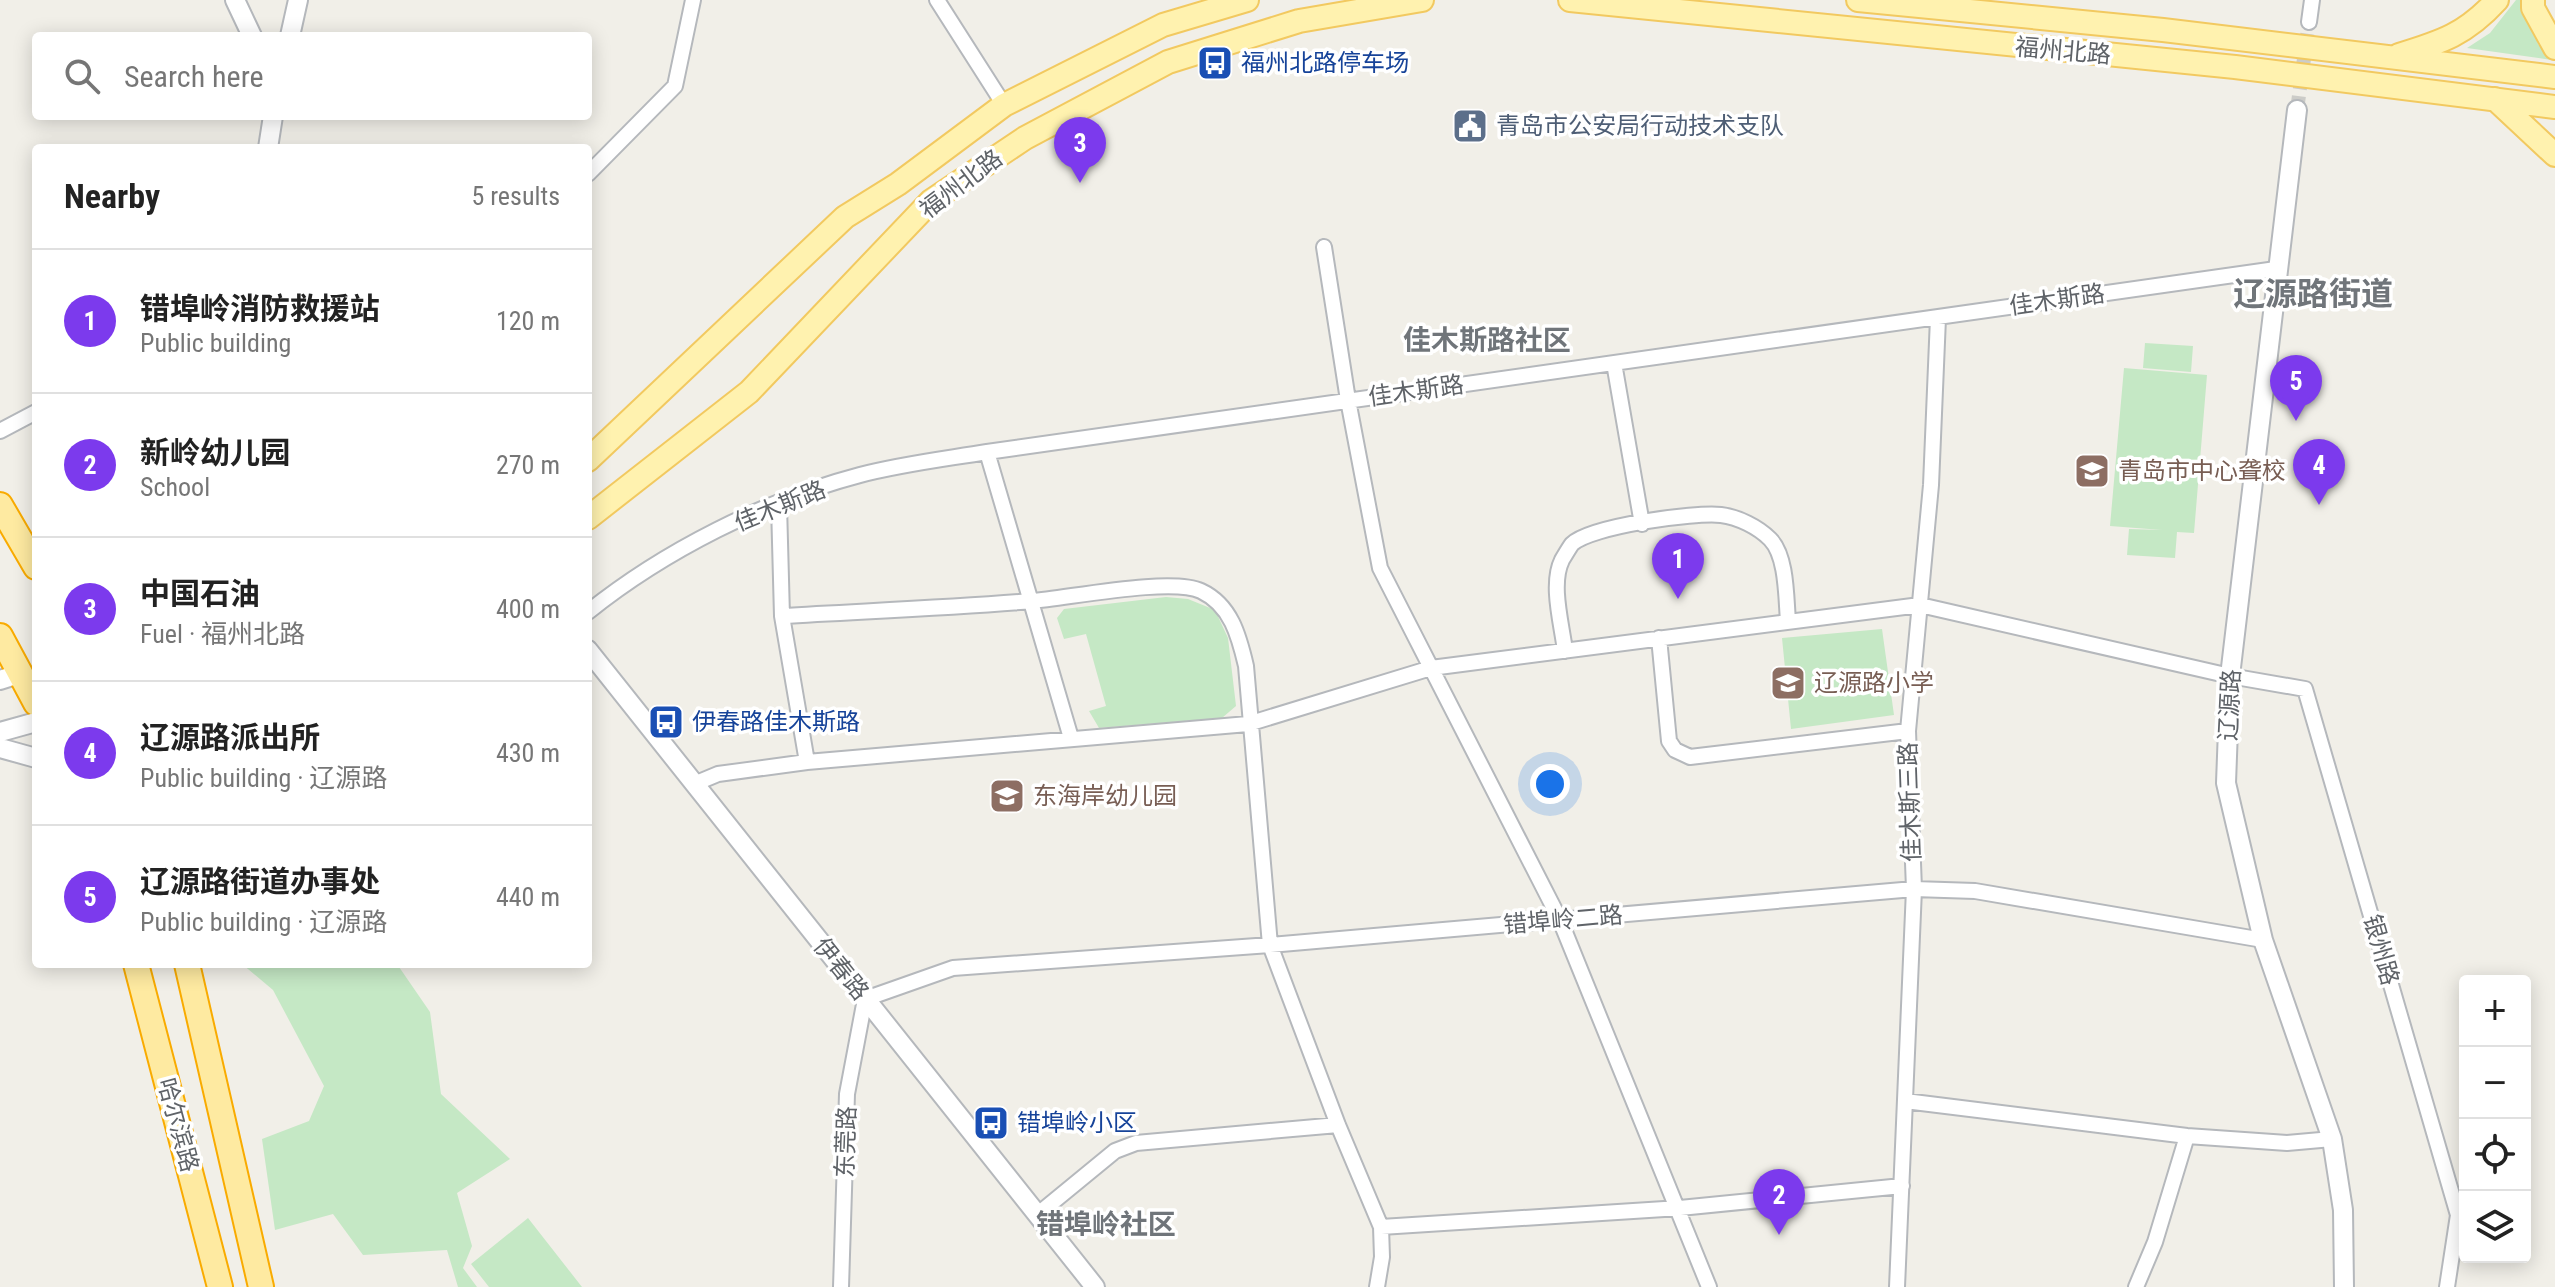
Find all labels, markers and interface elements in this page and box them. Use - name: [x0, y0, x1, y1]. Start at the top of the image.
- search box: [32, 32, 592, 120]
- street label: 福州北路: [2014, 33, 2112, 69]
- bus stop icon: 福州北路停车场: [1196, 44, 1234, 82]
- place label: 福州北路停车场: [1241, 49, 1409, 77]
- icon: search: [60, 54, 104, 98]
- text: Search here: [124, 59, 264, 94]
- public building icon: 青岛市公安局行动技术支队: [1451, 107, 1489, 145]
- place label: 青岛市公安局行动技术支队: [1496, 112, 1784, 140]
- pin: 3: [1054, 117, 1106, 183]
- street label: 福州北路: [914, 144, 1008, 224]
- text: Nearby: [64, 176, 160, 216]
- text: 5 results: [471, 181, 560, 211]
- district label: 辽源路街道: [2233, 275, 2393, 313]
- street label: 佳木斯路: [2008, 279, 2106, 321]
- text: 错埠岭消防救援站: [140, 291, 380, 326]
- text: 1: [83, 306, 97, 336]
- text: 120 m: [496, 306, 560, 336]
- district label: 佳木斯路社区: [1403, 324, 1571, 357]
- text: Public building: [140, 328, 291, 358]
- pin: 5: [2270, 355, 2322, 421]
- street label: 佳木斯路: [1367, 370, 1465, 412]
- text: 新岭幼儿园: [140, 435, 290, 470]
- pin: 4: [2293, 439, 2345, 505]
- text: 2: [83, 450, 97, 480]
- text: 270 m: [496, 450, 560, 480]
- school or university icon: 青岛市中心聋校: [2073, 452, 2111, 490]
- place label: 青岛市中心聋校: [2118, 457, 2286, 485]
- text: School: [140, 472, 210, 502]
- street label: 佳木斯路: [730, 475, 830, 537]
- pin: 1: [1652, 533, 1704, 599]
- text: 中国石油: [140, 576, 260, 611]
- text: 3: [83, 594, 97, 624]
- text: 400 m: [496, 594, 560, 624]
- text: Fuel · 福州北路: [140, 619, 305, 649]
- school or university icon: 辽源路小学: [1769, 664, 1807, 702]
- street label: 辽源路: [2214, 668, 2246, 742]
- place label: 辽源路小学: [1814, 669, 1934, 697]
- bus stop icon: 伊春路佳木斯路: [647, 703, 685, 741]
- place label: 伊春路佳木斯路: [692, 708, 860, 736]
- text: 辽源路派出所: [140, 720, 320, 755]
- text: 4: [83, 738, 97, 768]
- text: 430 m: [496, 738, 560, 768]
- street label: 佳木斯三路: [1894, 742, 1926, 862]
- text: Public building · 辽源路: [140, 763, 388, 793]
- your location: [1530, 764, 1570, 804]
- school or university icon: 东海岸幼儿园: [988, 777, 1026, 815]
- place label: 东海岸幼儿园: [1033, 782, 1177, 810]
- text: 辽源路街道办事处: [140, 864, 380, 899]
- text: 5: [83, 882, 97, 912]
- text: 440 m: [496, 882, 560, 912]
- street label: 错埠岭二路: [1502, 901, 1624, 939]
- text: Public building · 辽源路: [140, 907, 388, 937]
- street label: 银州路: [2358, 912, 2404, 988]
- street label: 伊春路: [807, 932, 875, 1006]
- map controls: [2459, 975, 2531, 1263]
- button: +: [2459, 975, 2531, 1047]
- button: −: [2459, 1047, 2531, 1119]
- street label: 哈尔滨路: [152, 1075, 204, 1175]
- bus stop icon: 错埠岭小区: [972, 1104, 1010, 1142]
- street label: 东莞路: [831, 1106, 861, 1178]
- place label: 错埠岭小区: [1017, 1109, 1137, 1137]
- button: locate: [2459, 1119, 2531, 1191]
- pin: 2: [1753, 1169, 1805, 1235]
- button: layers: [2459, 1191, 2531, 1263]
- district label: 错埠岭社区: [1036, 1208, 1176, 1241]

